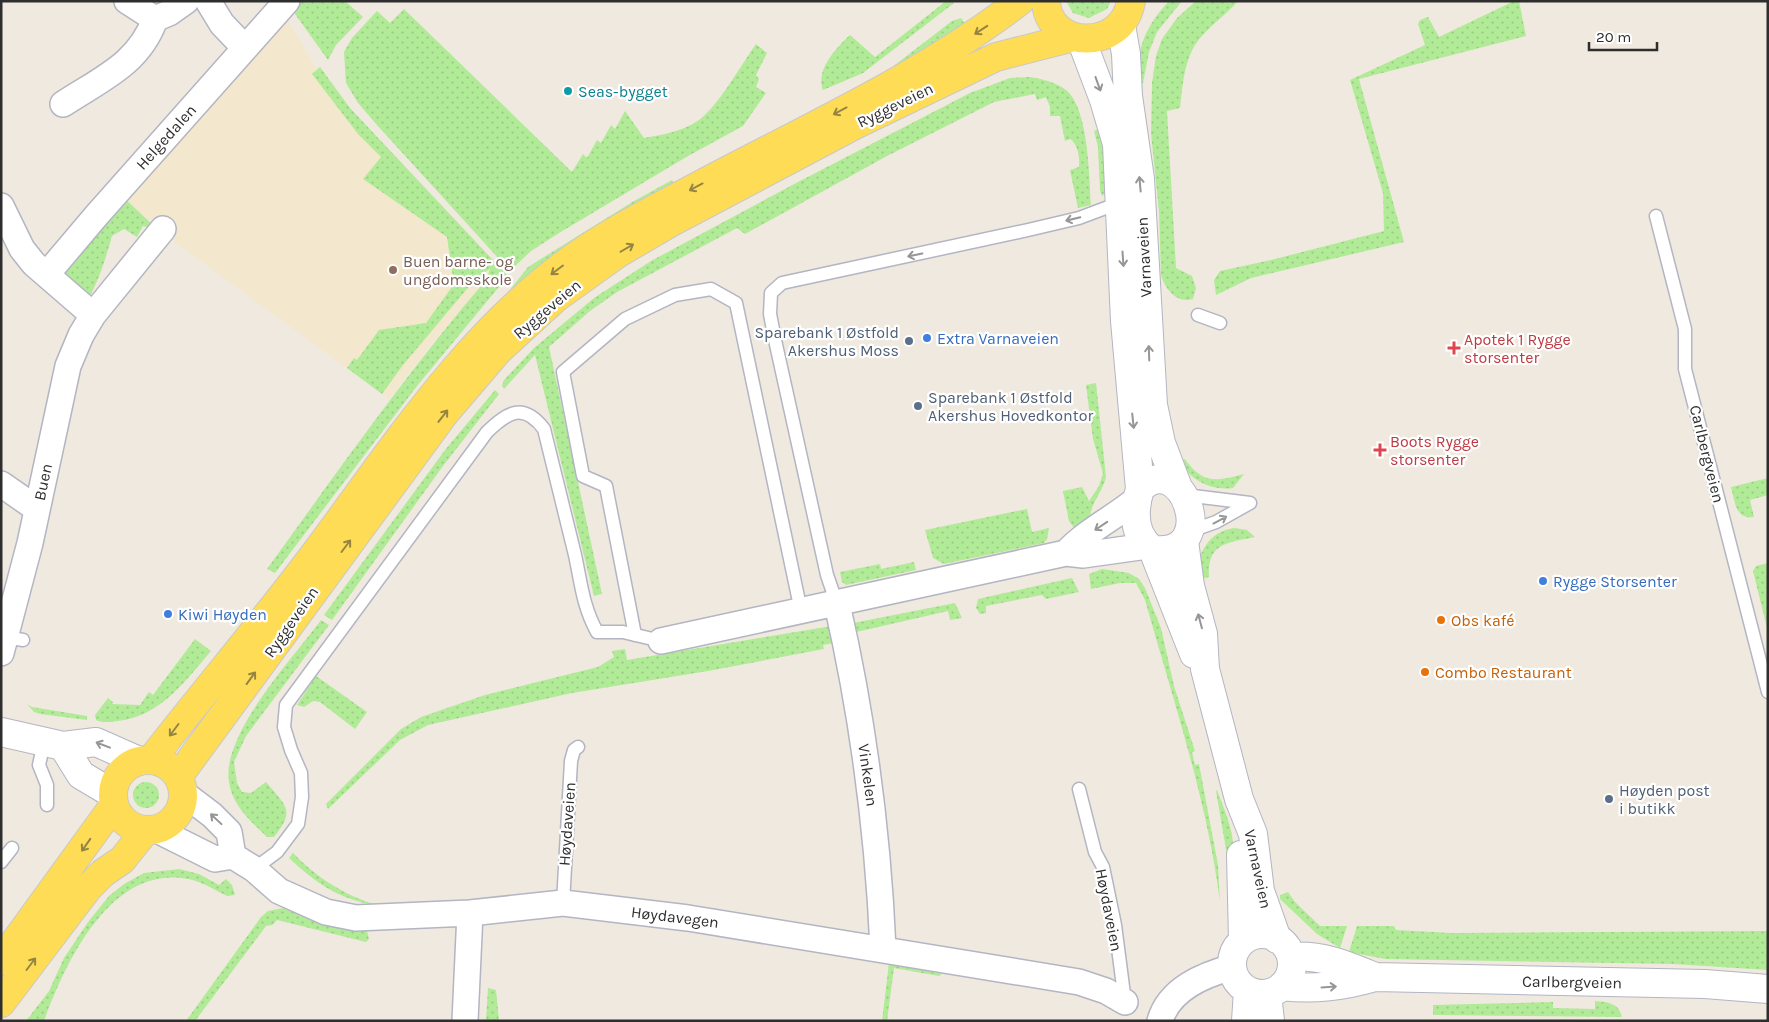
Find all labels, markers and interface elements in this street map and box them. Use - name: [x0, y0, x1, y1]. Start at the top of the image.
- scale bar: [1589, 20, 1656, 52]
- one-way arrow: [974, 25, 988, 35]
- text: 20 m: [1596, 28, 1631, 46]
- one-way arrow: [1094, 76, 1103, 92]
- street label: Ryggeveien: [854, 78, 936, 132]
- place label: Seas-bygget: [578, 82, 668, 101]
- marker: Seas-bygget: [562, 85, 574, 97]
- street label: Helgedalen: [132, 100, 200, 174]
- one-way arrow: [833, 107, 848, 116]
- one-way arrow: [1135, 177, 1145, 193]
- one-way arrow: [689, 182, 704, 192]
- one-way arrow: [1066, 215, 1082, 224]
- street label: Varnaveien: [1132, 216, 1156, 298]
- one-way arrow: [619, 243, 633, 253]
- one-way arrow: [1118, 250, 1128, 266]
- one-way arrow: [907, 251, 923, 260]
- place label: Buen barne- og ungdomsskole: [403, 252, 513, 289]
- marker: Buen barne- og ungdomsskole: [387, 264, 399, 276]
- one-way arrow: [551, 264, 564, 275]
- street label: Ryggeveien: [509, 275, 585, 343]
- place label: Sparebank 1 Østfold Akershus Moss: [754, 323, 899, 360]
- place label: Extra Varnaveien: [937, 329, 1059, 348]
- place label: Apotek 1 Rygge storsenter: [1464, 330, 1571, 367]
- marker: Extra Varnaveien: [921, 332, 933, 344]
- marker: Sparebank 1 Østfold Akershus Moss: [903, 335, 915, 347]
- marker: Apotek 1 Rygge storsenter: [1448, 342, 1460, 354]
- one-way arrow: [1144, 346, 1153, 362]
- place label: Sparebank 1 Østfold Akershus Hovedkontor: [928, 388, 1094, 425]
- marker: Sparebank 1 Østfold Akershus Hovedkontor: [912, 400, 924, 412]
- street label: Carlbergveien: [1686, 403, 1728, 505]
- one-way arrow: [438, 409, 448, 423]
- one-way arrow: [1128, 413, 1138, 429]
- place label: Boots Rygge storsenter: [1390, 432, 1479, 469]
- marker: Boots Rygge storsenter: [1374, 444, 1386, 456]
- street label: Buen: [30, 462, 56, 502]
- one-way arrow: [1212, 515, 1227, 524]
- one-way arrow: [1095, 521, 1109, 531]
- one-way arrow: [341, 539, 351, 553]
- place label: Rygge Storsenter: [1553, 572, 1677, 591]
- marker: Rygge Storsenter: [1537, 575, 1549, 587]
- street label: Ryggeveien: [260, 583, 322, 661]
- place label: Kiwi Høyden: [178, 605, 267, 624]
- marker: Kiwi Høyden: [162, 608, 174, 620]
- place label: Obs kafé: [1451, 611, 1515, 630]
- one-way arrow: [1194, 614, 1204, 630]
- marker: Obs kafé: [1435, 614, 1447, 626]
- place label: Combo Restaurant: [1435, 663, 1572, 682]
- marker: Combo Restaurant: [1419, 666, 1431, 678]
- one-way arrow: [246, 671, 256, 685]
- one-way arrow: [169, 723, 179, 737]
- one-way arrow: [95, 740, 111, 749]
- street label: Vinkelen: [854, 742, 882, 808]
- street label: Høydaveien: [555, 781, 579, 867]
- place label: Høyden post i butikk: [1619, 781, 1710, 818]
- marker: Høyden post i butikk: [1603, 793, 1615, 805]
- one-way arrow: [210, 813, 223, 825]
- street label: Varnaveien: [1240, 828, 1276, 910]
- one-way arrow: [81, 838, 91, 852]
- street label: Høydaveien: [1092, 867, 1126, 953]
- street label: Høydavegen: [630, 902, 720, 932]
- one-way arrow: [25, 958, 36, 971]
- street label: Carlbergveien: [1522, 972, 1622, 992]
- one-way arrow: [1321, 983, 1337, 992]

